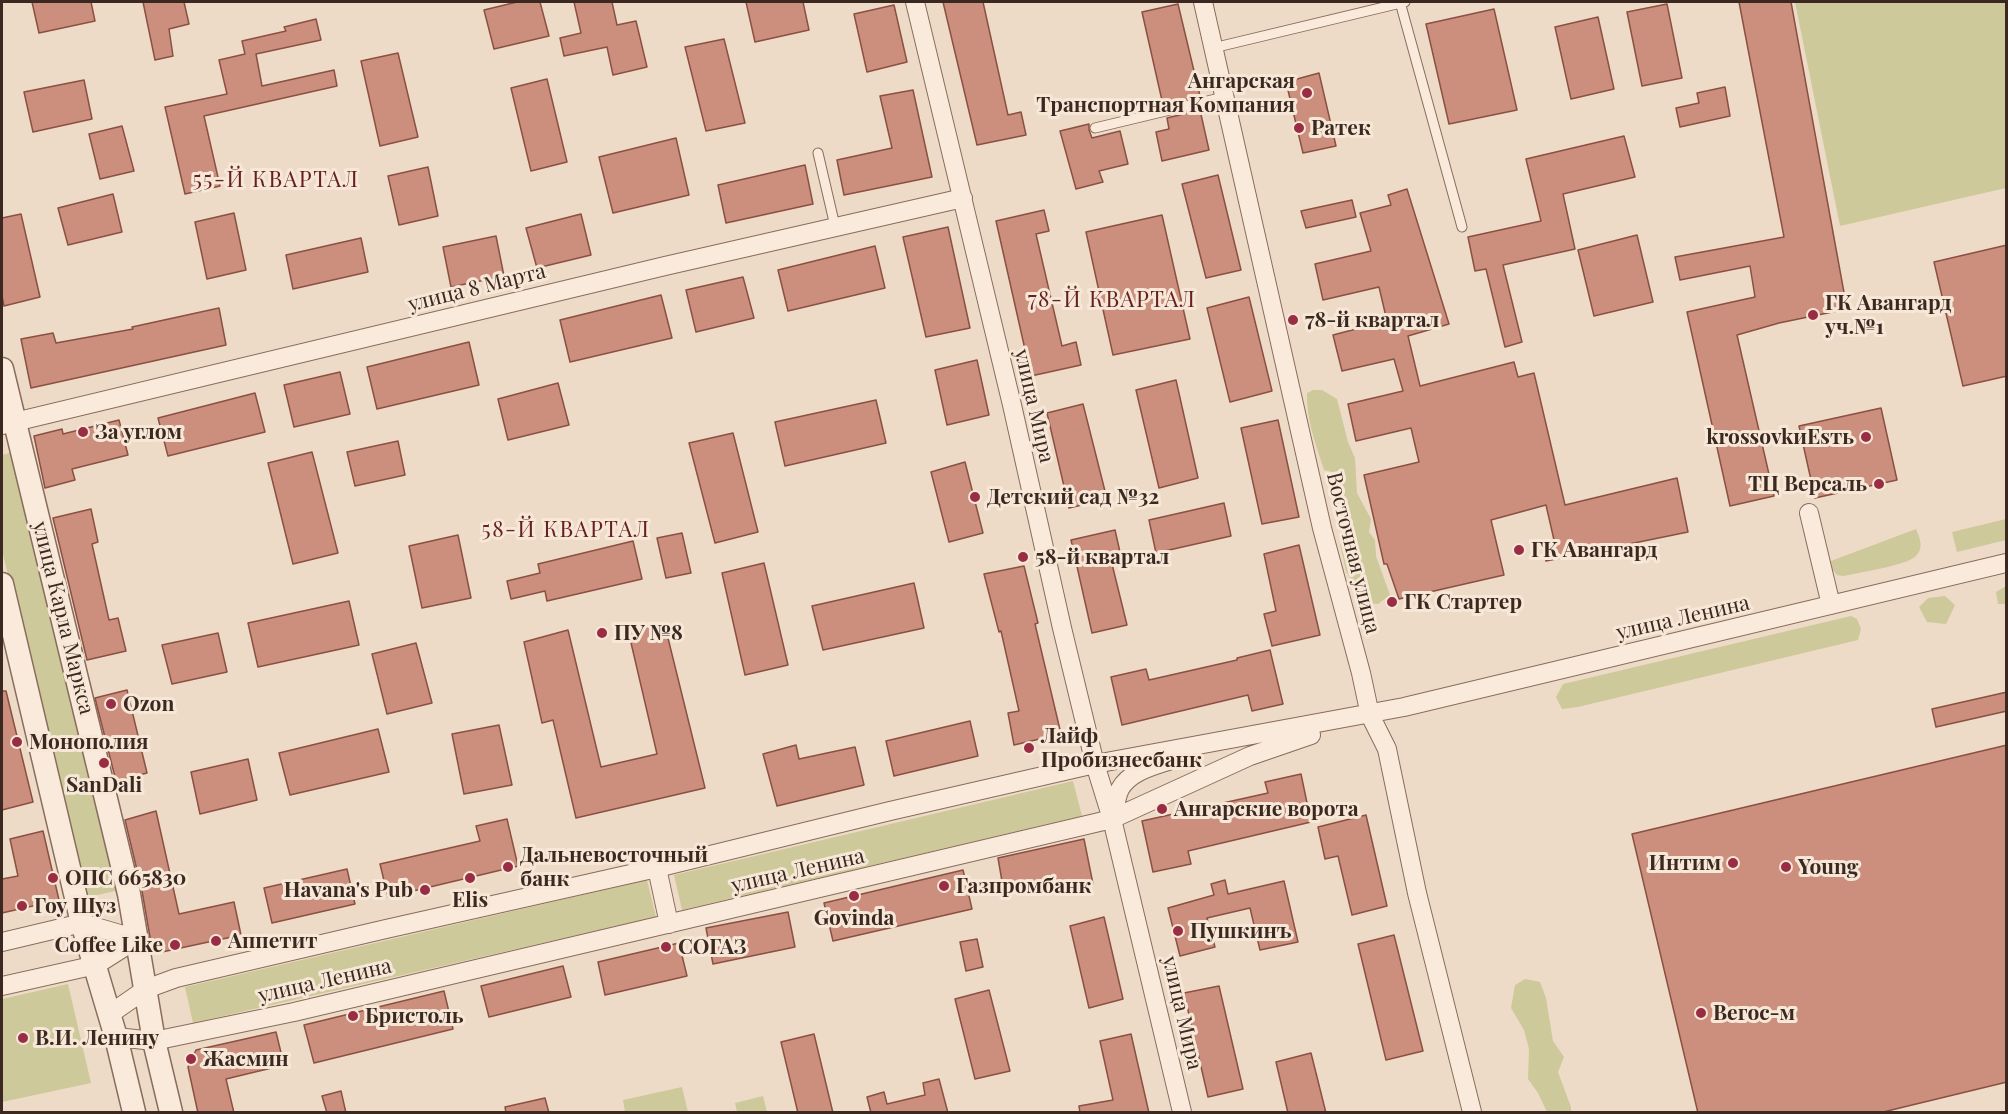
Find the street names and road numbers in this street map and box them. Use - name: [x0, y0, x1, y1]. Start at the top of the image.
- street label: улица 8 Марта: [406, 259, 548, 317]
- street label: улица Мира: [1009, 347, 1059, 465]
- street label: Восточная улица: [1321, 470, 1385, 636]
- street label: улица Карла Маркса: [27, 519, 99, 717]
- street label: улица Ленина: [1614, 590, 1752, 646]
- street label: улица Ленина: [729, 843, 867, 899]
- street label: улица Ленина: [256, 953, 394, 1009]
- street label: улица Мира: [1157, 954, 1207, 1072]

